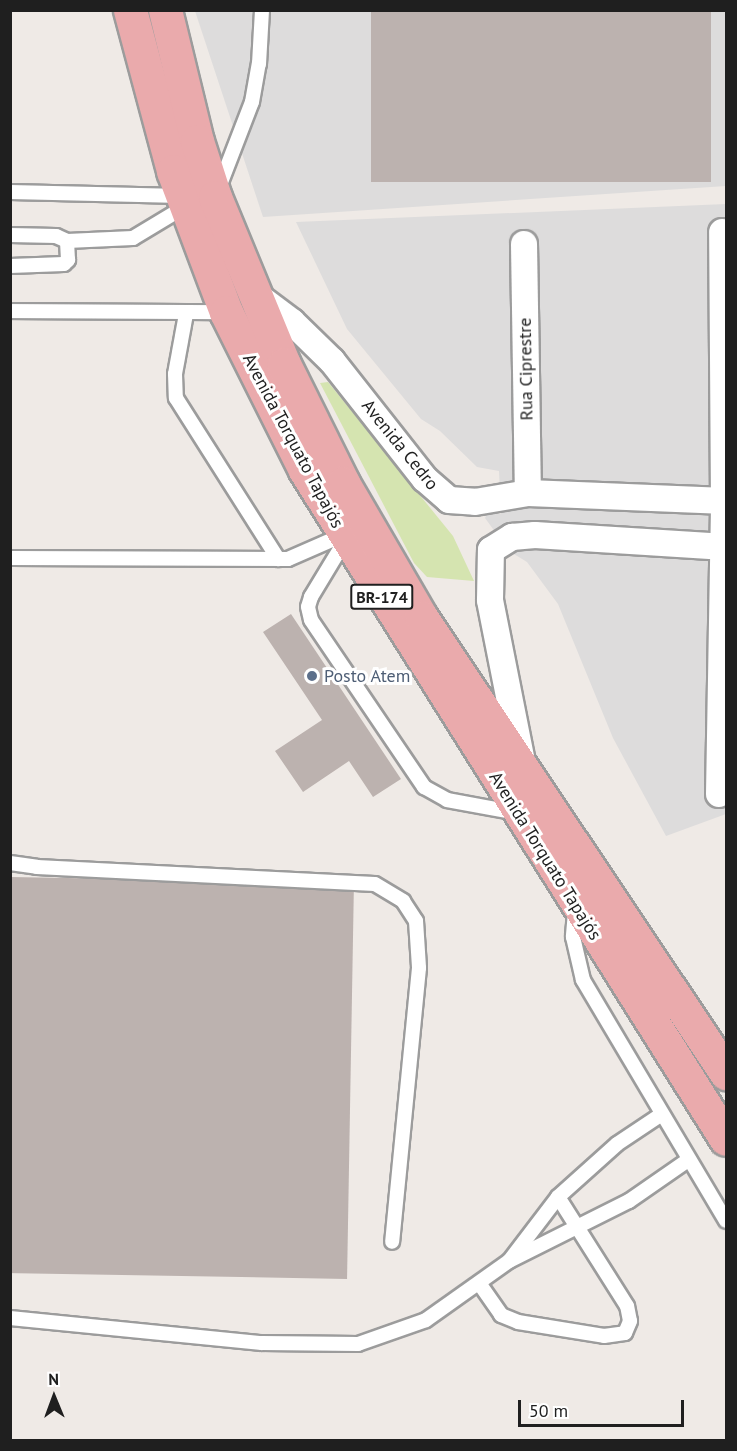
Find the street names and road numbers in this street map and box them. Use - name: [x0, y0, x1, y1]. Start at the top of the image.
- street label: Rua Ciprestre: [514, 317, 538, 421]
- street label: Avenida Torquato Tapajós: [238, 350, 348, 532]
- street label: Avenida Cedro: [357, 396, 443, 494]
- road number: BR-174: [349, 584, 415, 610]
- street label: Avenida Torquato Tapajós: [484, 767, 606, 945]

